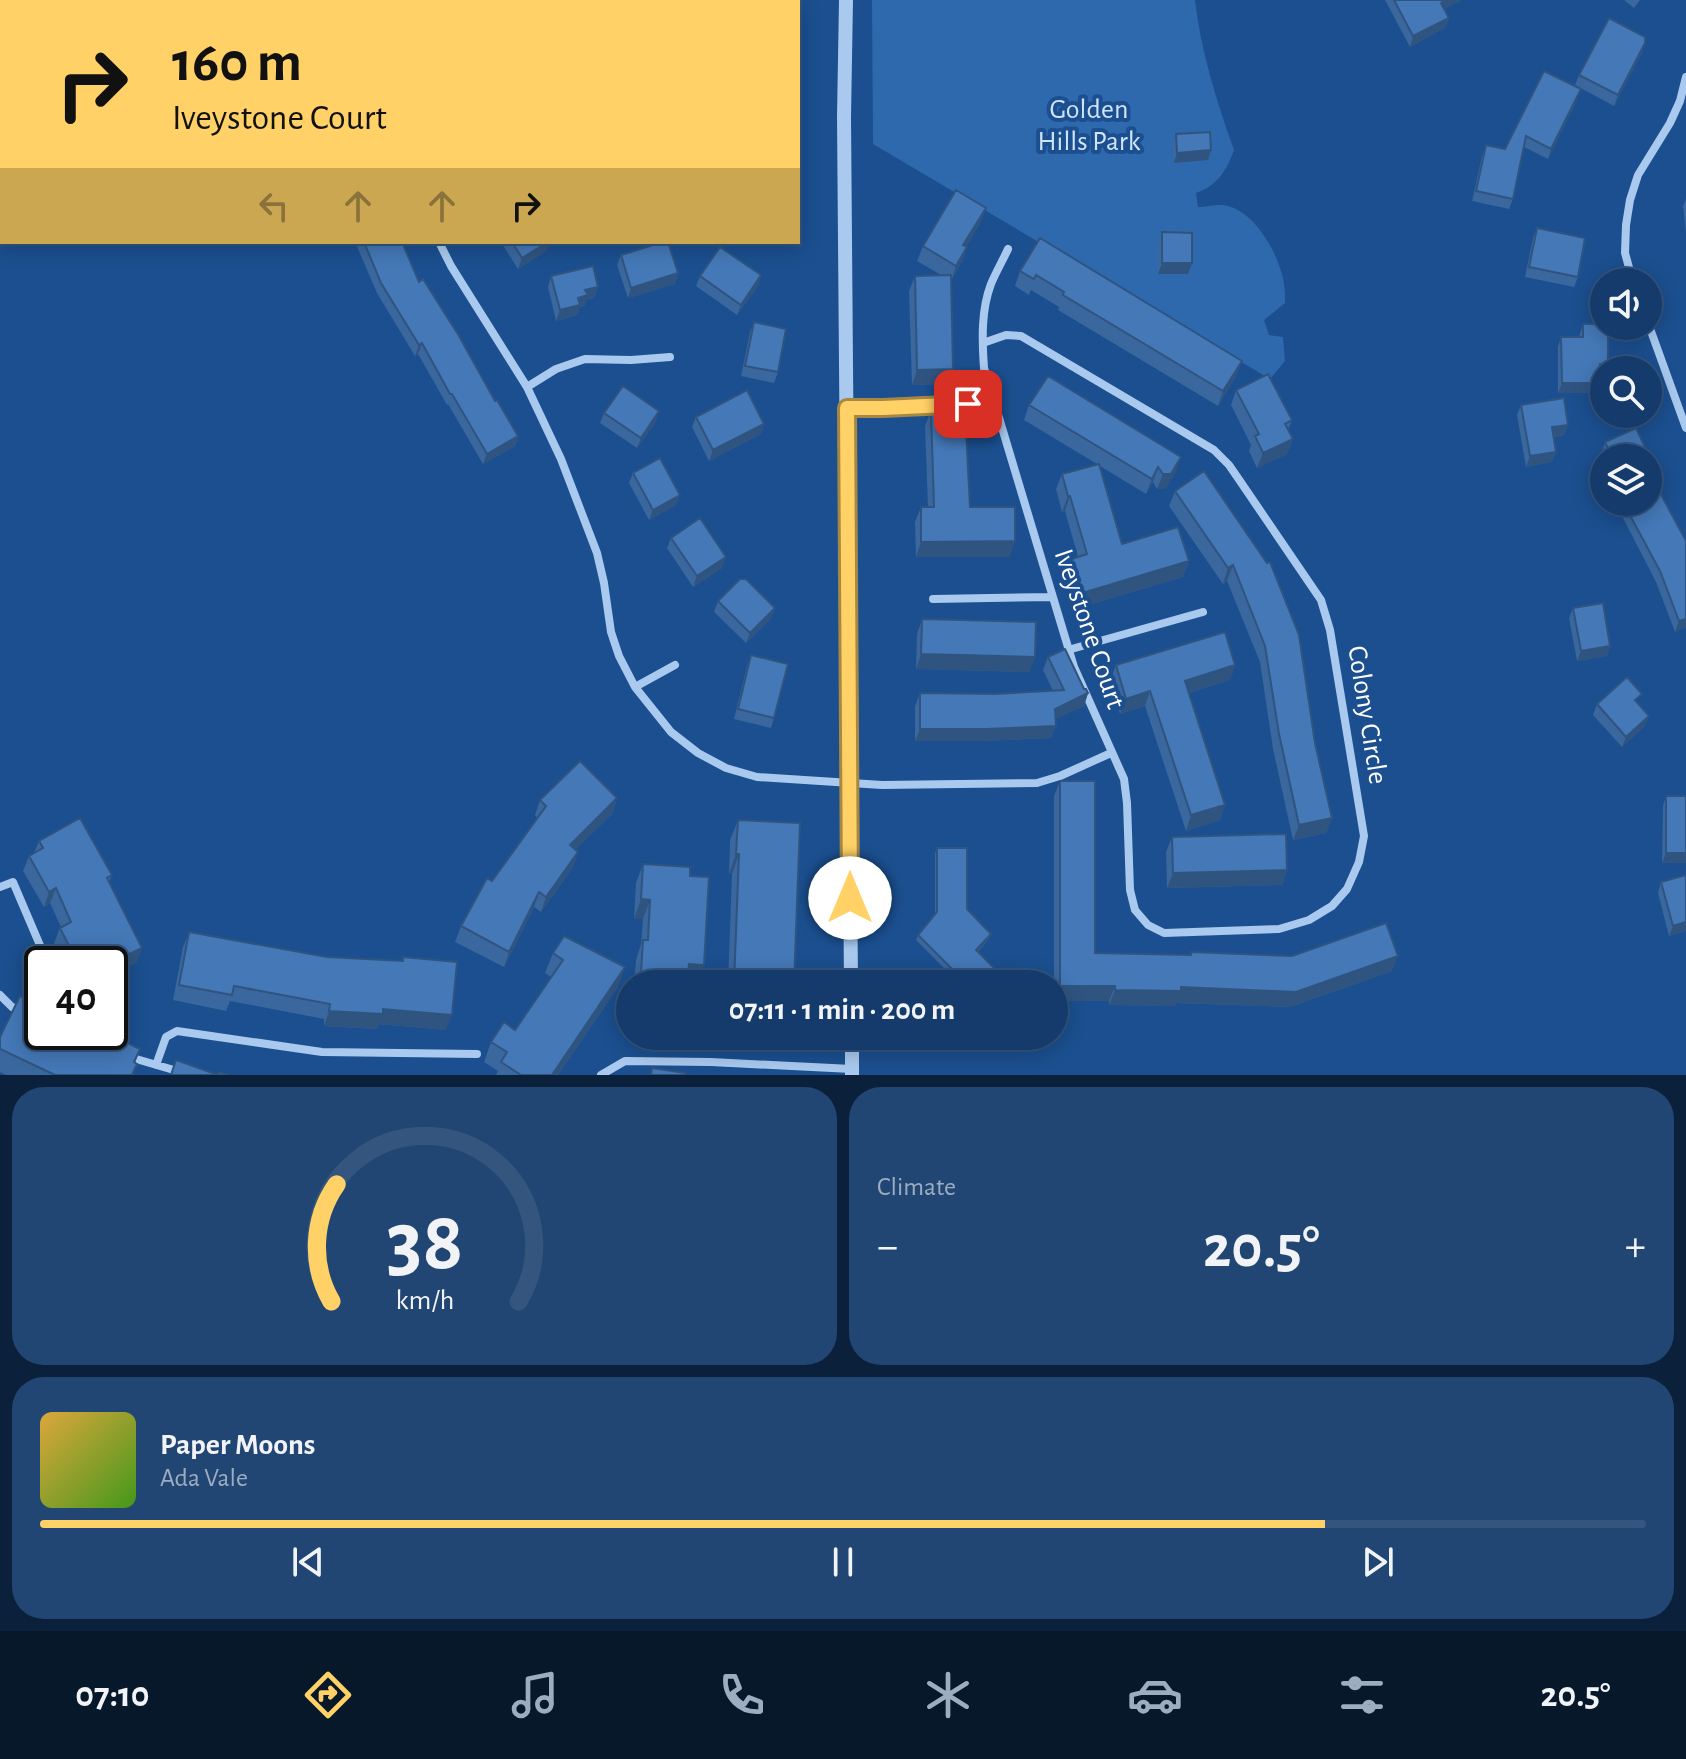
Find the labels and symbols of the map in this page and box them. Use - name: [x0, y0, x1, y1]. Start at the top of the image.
- park label: Golden Hills Park: [1037, 96, 1141, 156]
- pin: [934, 370, 1002, 438]
- street label: Iveystone Court: [1049, 545, 1129, 713]
- street label: Colony Circle: [1342, 644, 1392, 786]
- position arrow: [808, 856, 892, 940]
- speed limit sign: 40: [24, 946, 128, 1050]

